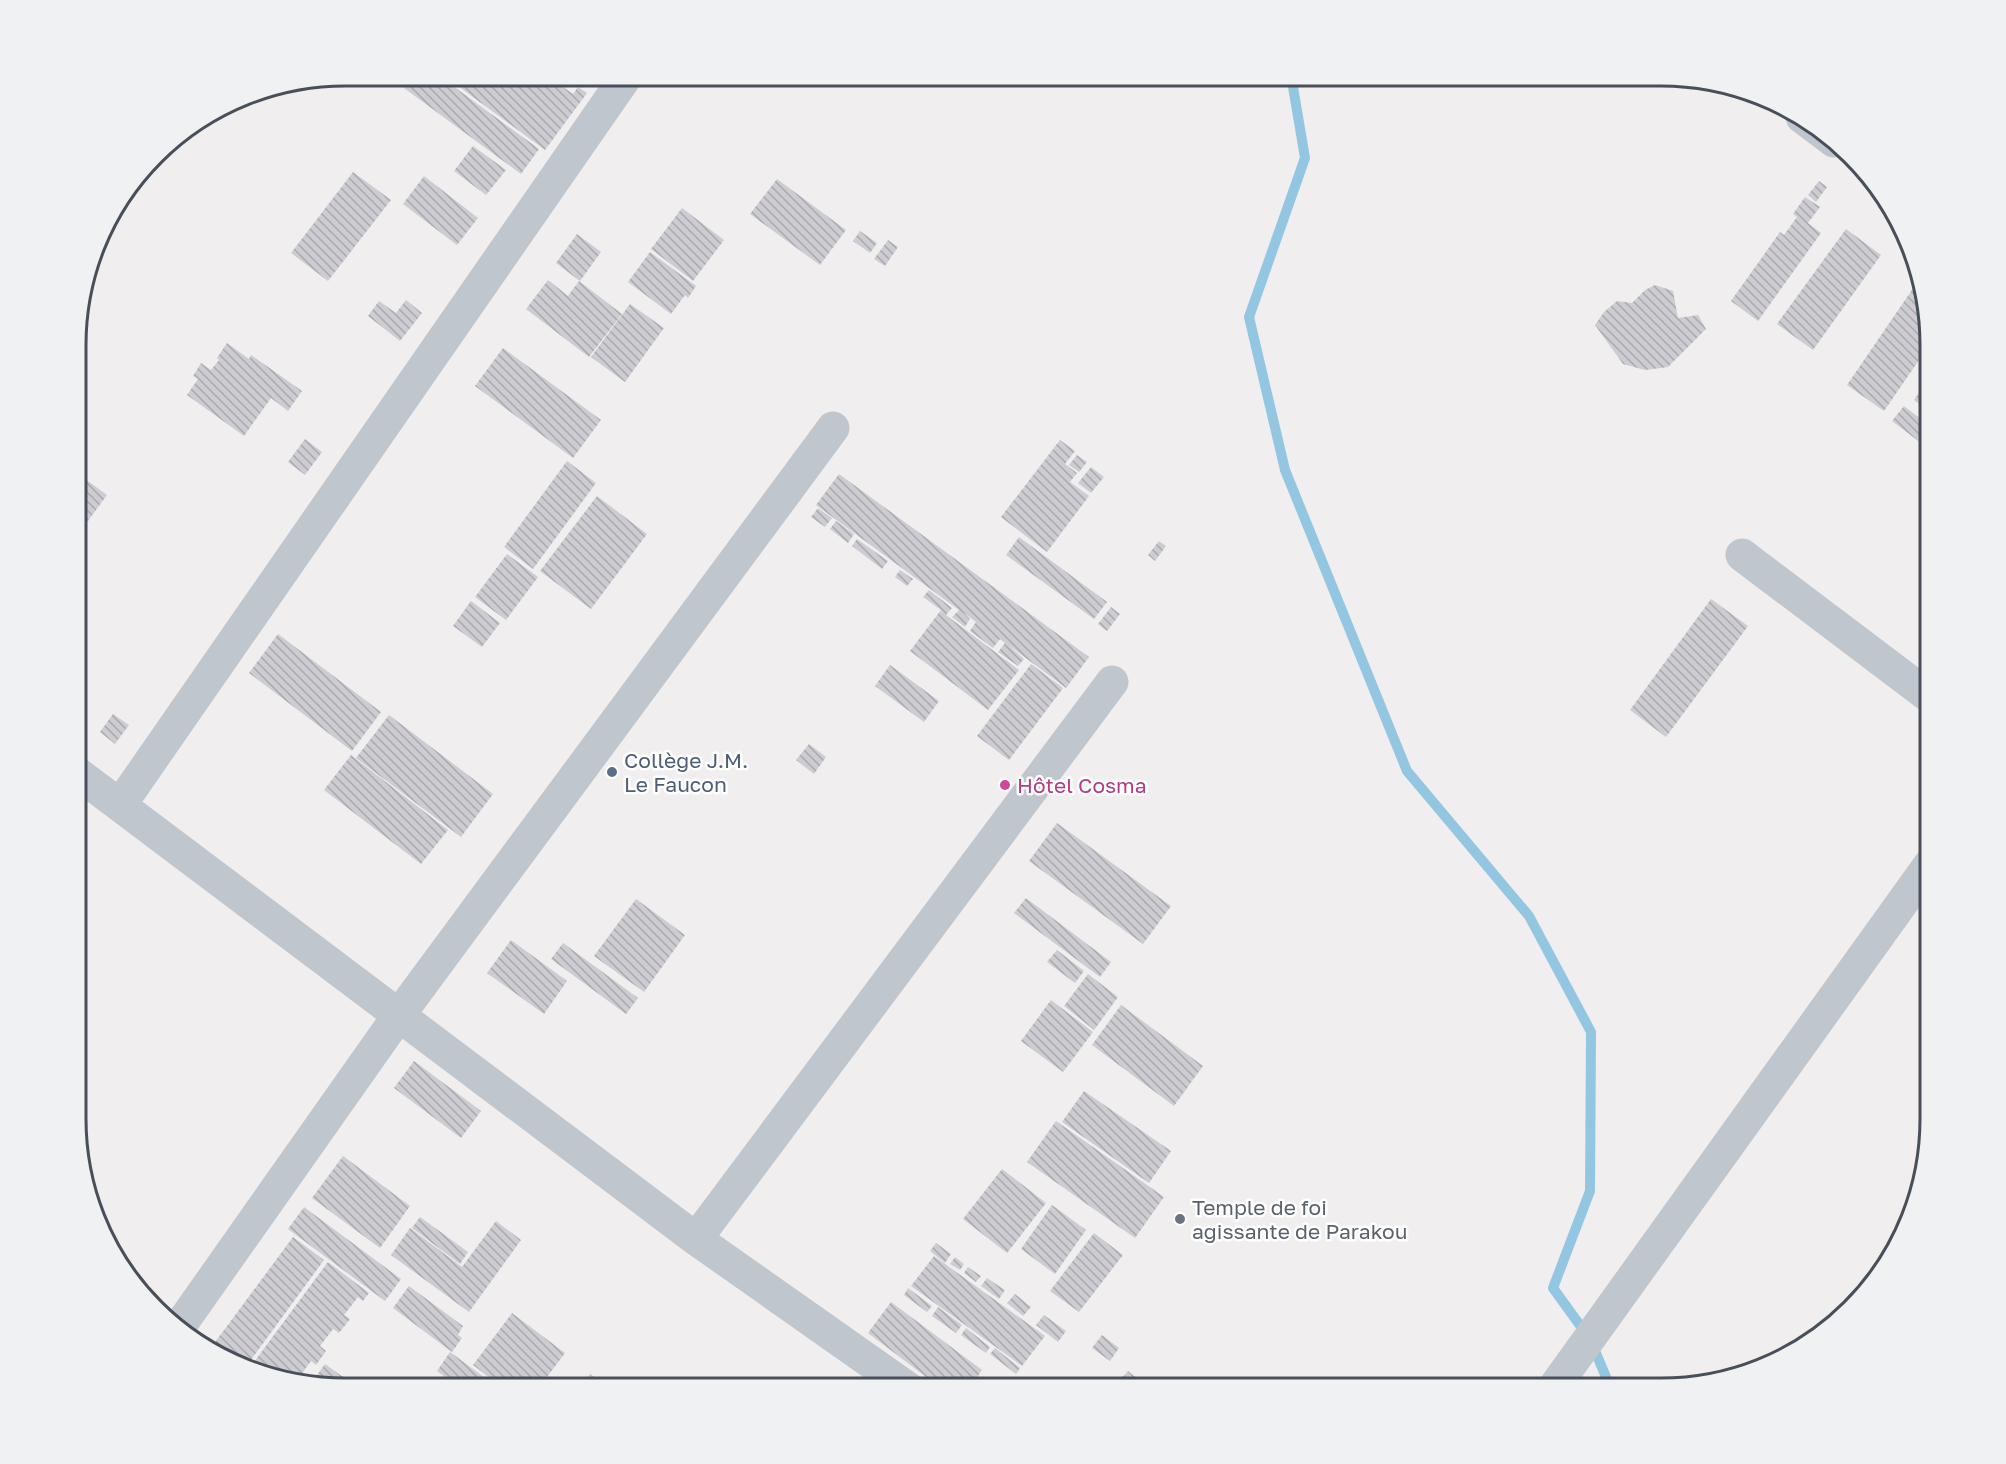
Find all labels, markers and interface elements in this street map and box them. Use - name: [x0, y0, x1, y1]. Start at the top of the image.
- place label: Collège J.M. Le Faucon: [624, 747, 748, 797]
- marker: Collège J.M. Le Faucon: [605, 765, 619, 779]
- place label: Hôtel Cosma: [1017, 772, 1147, 798]
- marker: Hôtel Cosma: [998, 778, 1012, 792]
- place label: Temple de foi agissante de Parakou: [1192, 1194, 1407, 1244]
- marker: Temple de foi agissante de Parakou: [1173, 1212, 1187, 1226]

